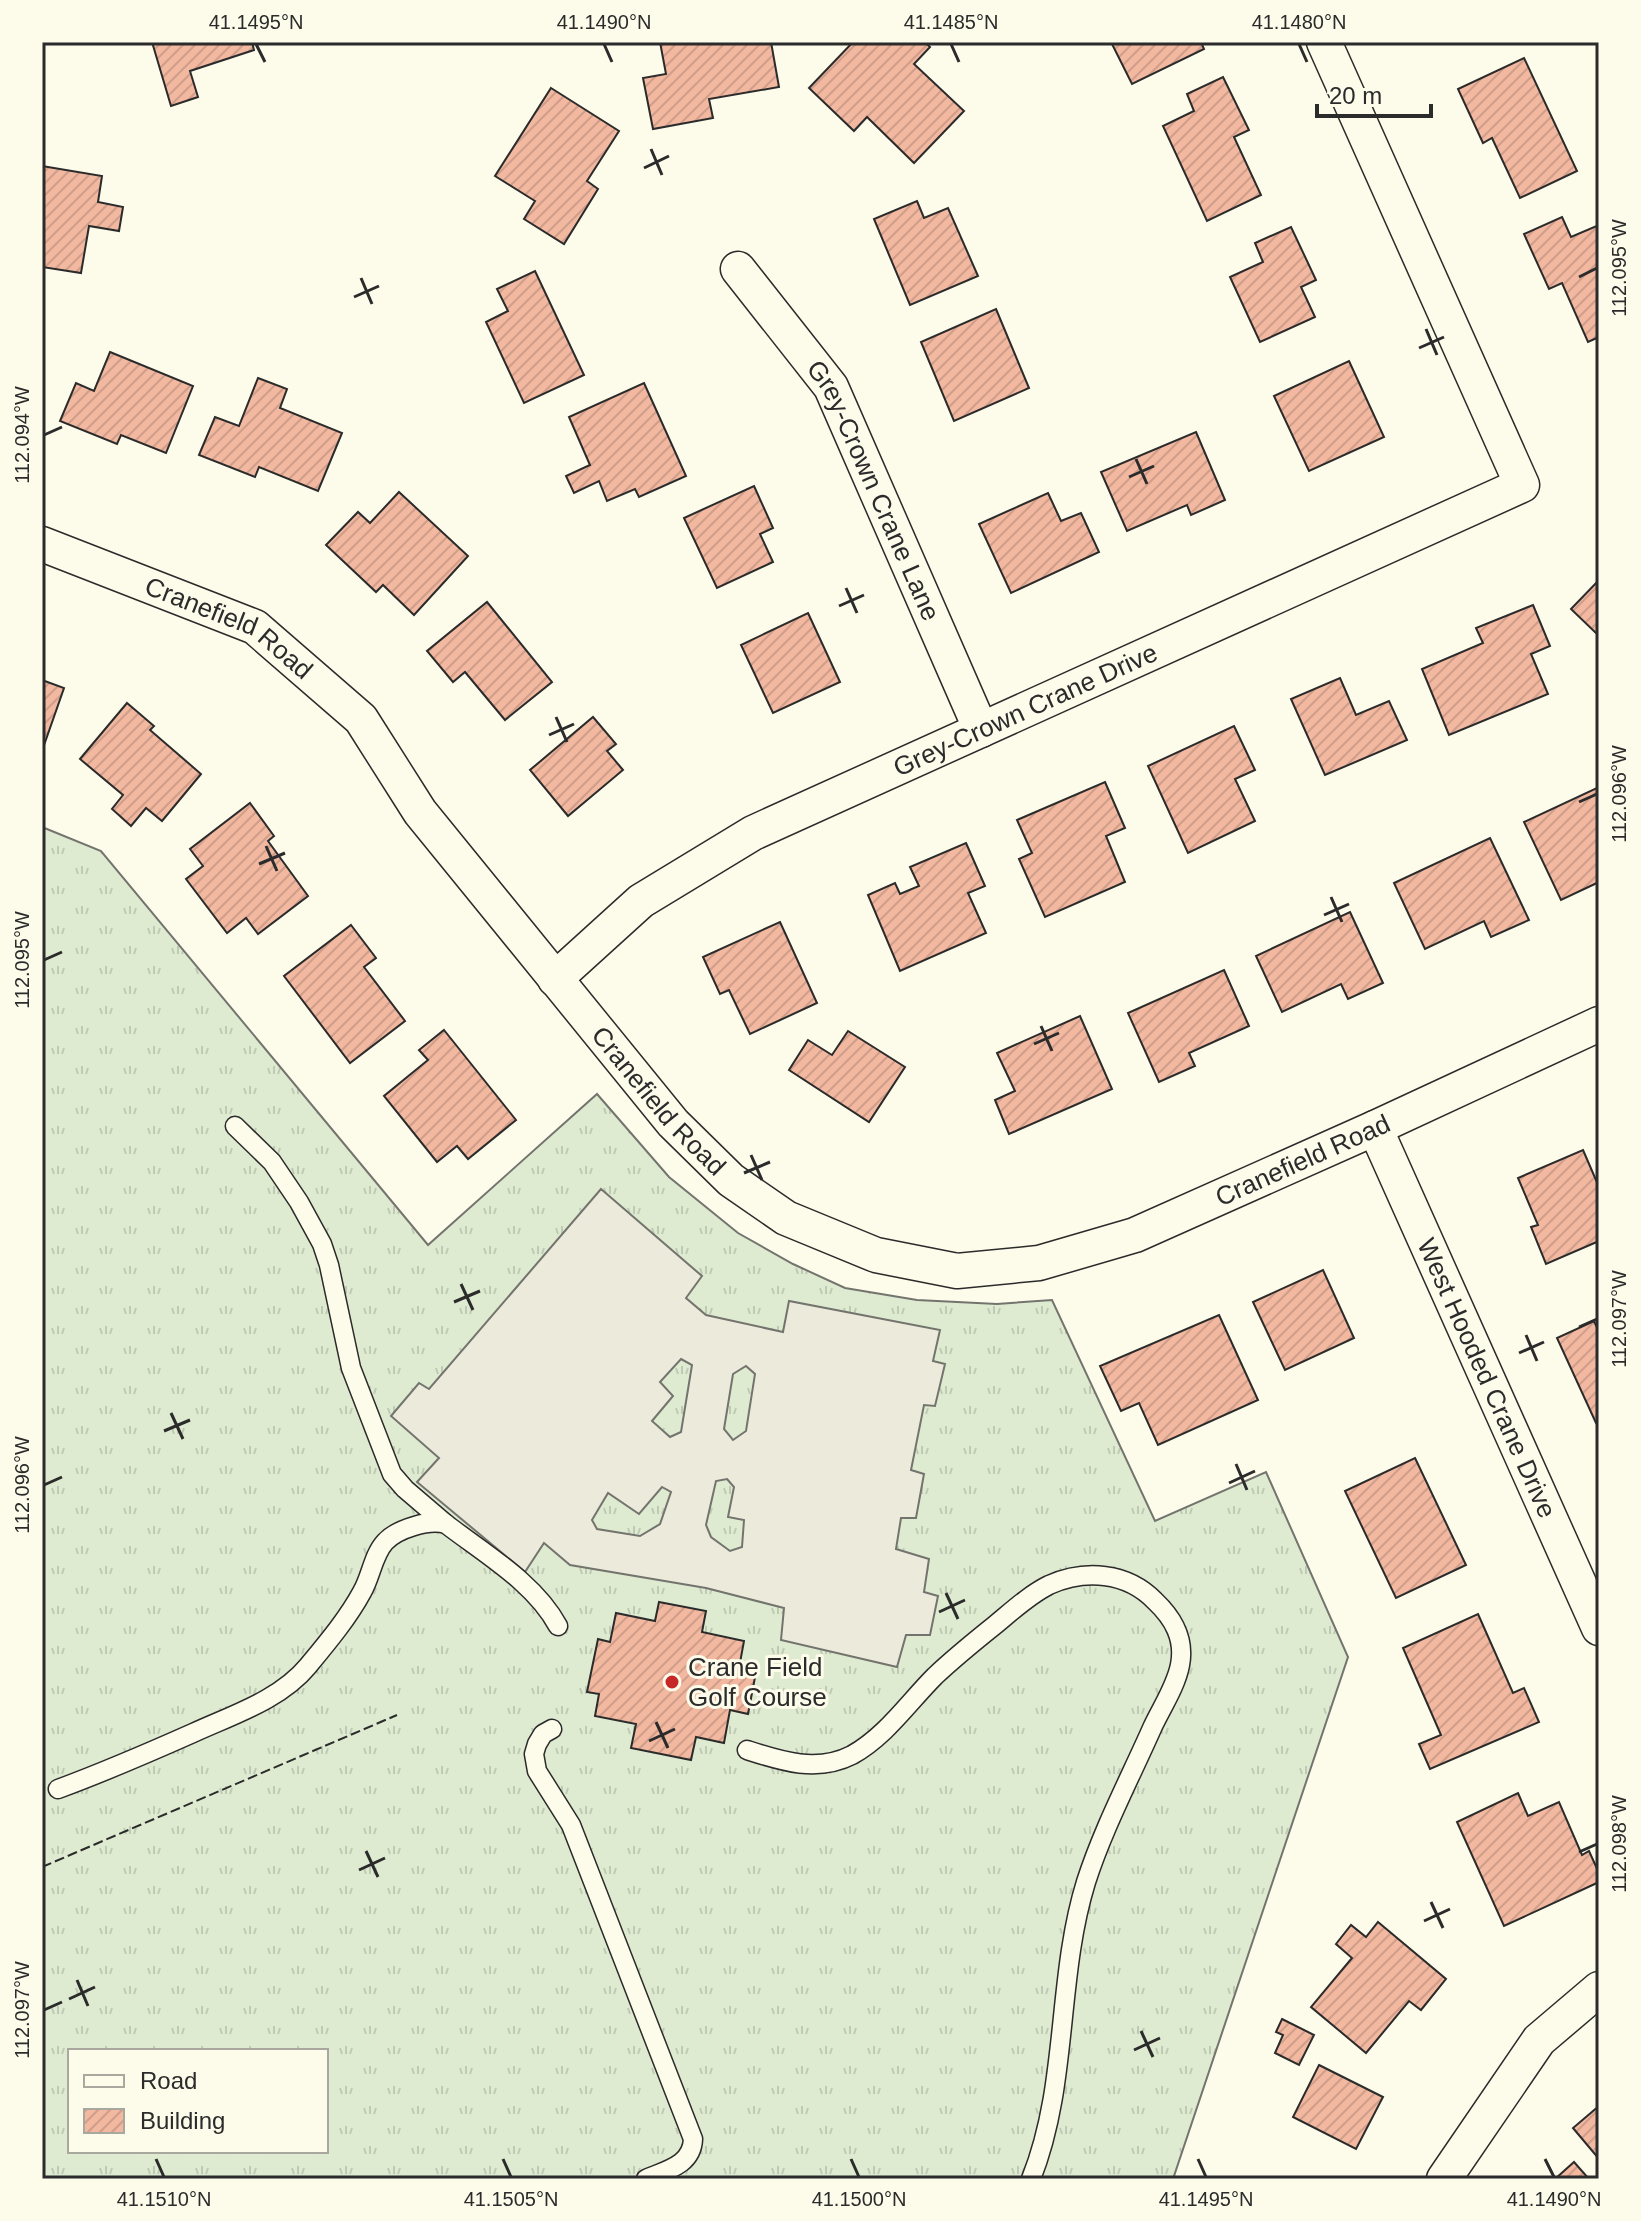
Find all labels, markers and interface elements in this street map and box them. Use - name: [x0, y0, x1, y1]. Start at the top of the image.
- text: 41.1495°N: [209, 11, 303, 33]
- text: 41.1490°N: [557, 11, 651, 33]
- text: 41.1485°N: [904, 11, 998, 33]
- text: 41.1480°N: [1252, 11, 1346, 33]
- scale bar: [1317, 68, 1431, 118]
- text: 20 m: [1329, 82, 1382, 109]
- text: 112.095°W: [1608, 219, 1630, 317]
- street label: Grey-Crown Crane Lane: [801, 354, 946, 625]
- text: 112.094°W: [11, 386, 33, 484]
- street label: Cranefield Road: [141, 571, 319, 685]
- street label: Grey-Crown Crane Drive: [889, 637, 1162, 782]
- text: 112.096°W: [1608, 745, 1630, 843]
- text: 112.095°W: [11, 911, 33, 1009]
- street label: Cranefield Road: [586, 1020, 732, 1181]
- street label: Cranefield Road: [1211, 1108, 1395, 1212]
- street label: West Hooded Crane Drive: [1411, 1234, 1563, 1523]
- text: 112.097°W: [1608, 1270, 1630, 1368]
- text: 112.096°W: [11, 1436, 33, 1534]
- place label: Crane Field Golf Course: [688, 1652, 827, 1712]
- marker: Crane Field Golf Course: [663, 1673, 681, 1691]
- text: 112.098°W: [1608, 1795, 1630, 1893]
- text: 112.097°W: [11, 1961, 33, 2059]
- legend: [68, 2049, 328, 2153]
- text: Road: [140, 2067, 197, 2094]
- text: Building: [140, 2107, 225, 2134]
- text: 41.1510°N: [117, 2188, 211, 2210]
- text: 41.1505°N: [464, 2188, 558, 2210]
- text: 41.1500°N: [812, 2188, 906, 2210]
- text: 41.1495°N: [1159, 2188, 1253, 2210]
- text: 41.1490°N: [1507, 2188, 1601, 2210]

